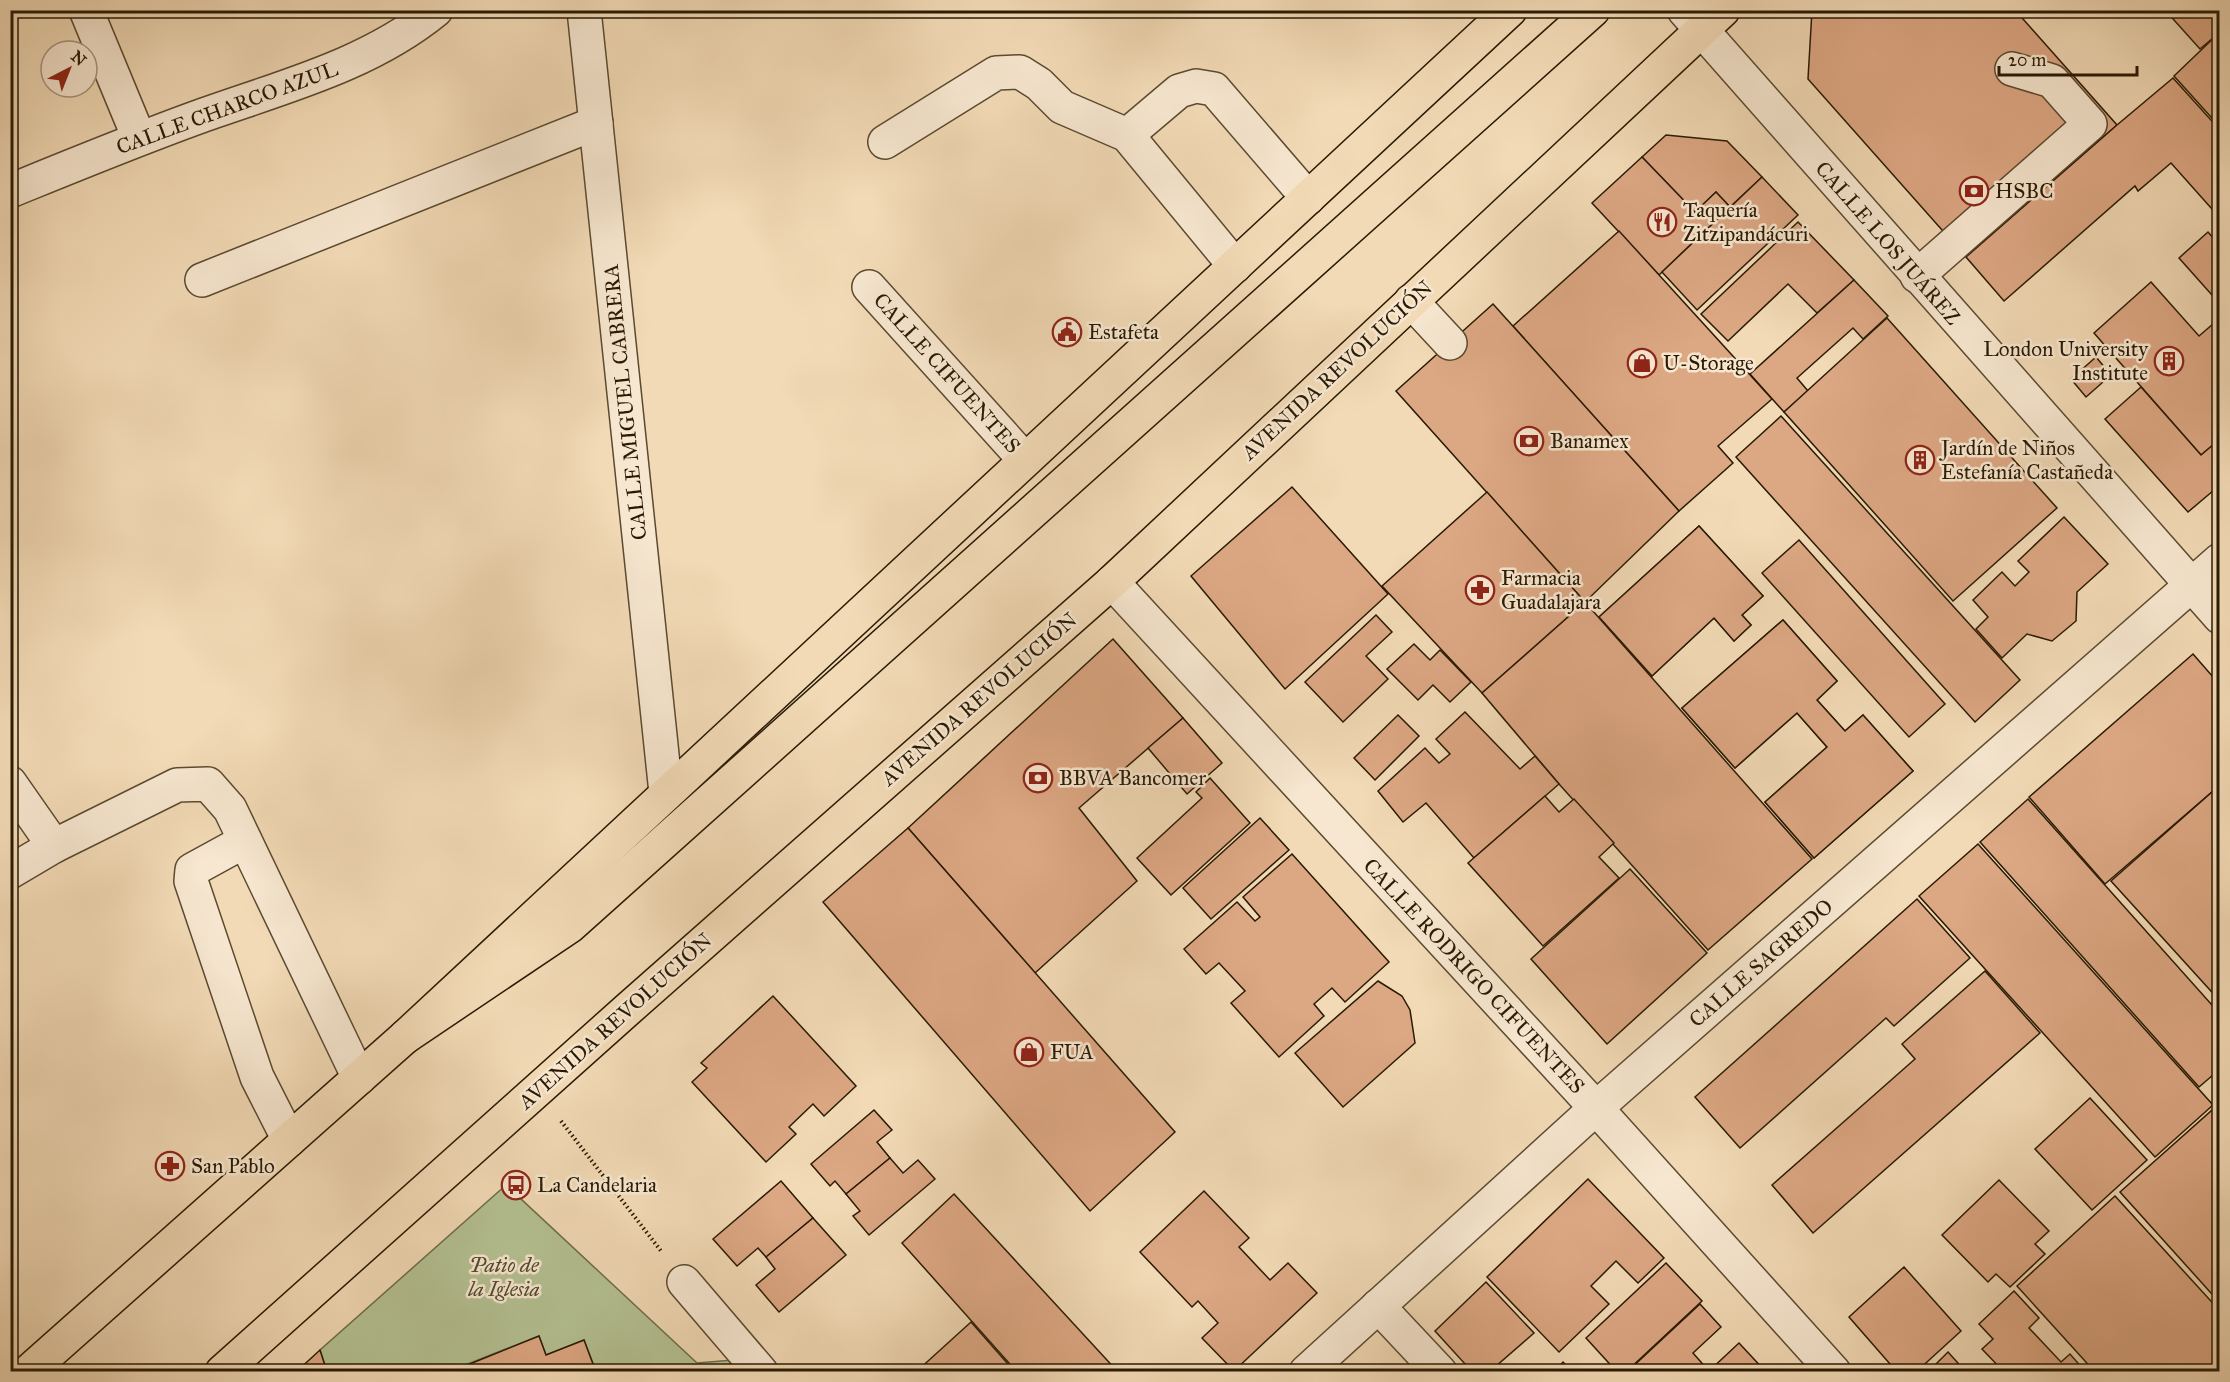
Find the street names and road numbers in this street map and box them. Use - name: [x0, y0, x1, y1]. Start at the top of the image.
- street label: CALLE CHARCO AZUL: [113, 56, 342, 160]
- street label: CALLE LOS JUÁREZ: [1810, 156, 1966, 330]
- street label: CALLE MIGUEL CABRERA: [598, 263, 652, 541]
- street label: AVENIDA REVOLUCIÓN: [1235, 274, 1438, 466]
- street label: CALLE CIFUENTES: [868, 287, 1026, 459]
- street label: AVENIDA REVOLUCIÓN: [874, 606, 1083, 792]
- street label: CALLE RODRIGO CIFUENTES: [1358, 853, 1590, 1099]
- street label: CALLE SAGREDO: [1684, 893, 1838, 1033]
- street label: AVENIDA REVOLUCIÓN: [511, 926, 717, 1115]

